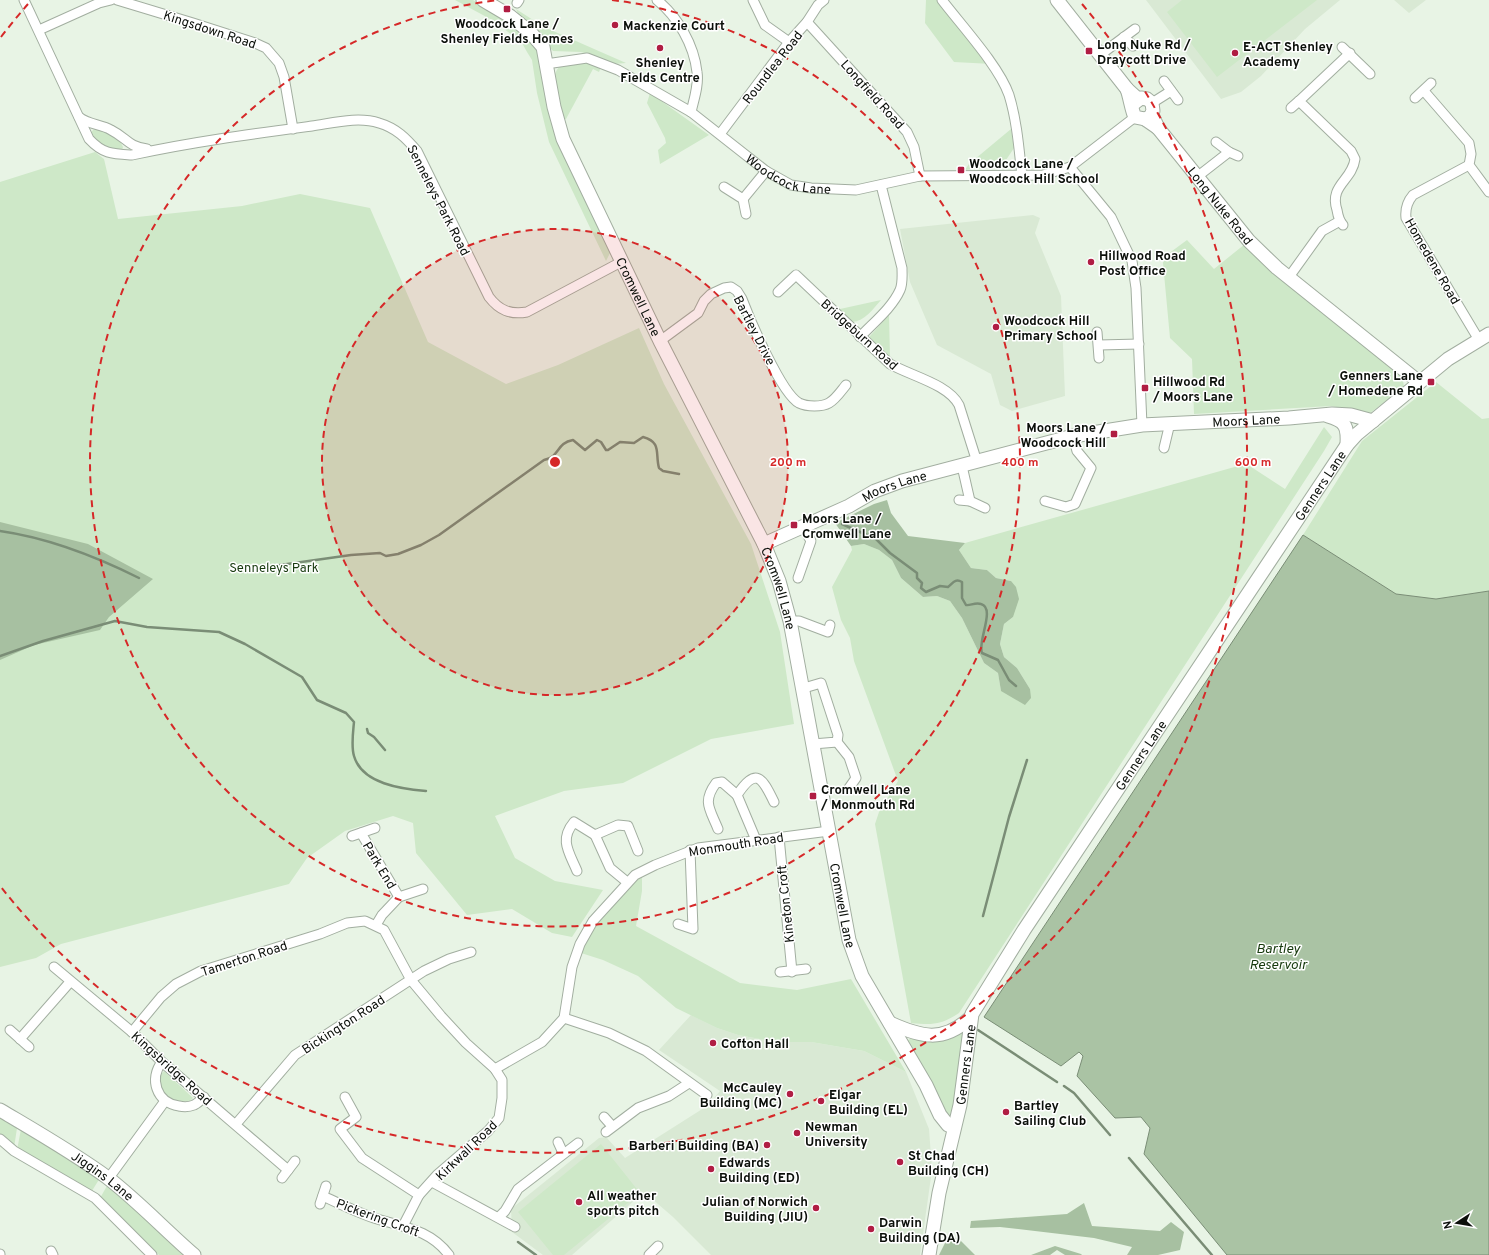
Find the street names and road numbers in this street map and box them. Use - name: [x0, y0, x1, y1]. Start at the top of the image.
- street label: Kingsdown Road: [161, 8, 258, 53]
- street label: Roundlea Road: [740, 29, 807, 108]
- street label: Longfield Road: [836, 57, 907, 133]
- street label: Senneleys Park Road: [402, 143, 472, 259]
- street label: Woodcock Lane: [741, 152, 831, 199]
- street label: Long Nuke Road: [1183, 165, 1255, 249]
- street label: Homedene Road: [1400, 216, 1462, 308]
- street label: Cromwell Lane: [611, 255, 663, 340]
- street label: Bartley Drive: [729, 293, 778, 369]
- street label: Bridgeburn Road: [817, 297, 901, 374]
- street label: Moors Lane: [1212, 412, 1281, 432]
- street label: Genners Lane: [1293, 448, 1351, 525]
- street label: Moors Lane: [860, 469, 929, 507]
- street label: Cromwell Lane: [756, 545, 797, 631]
- street label: Genners Lane: [1113, 718, 1171, 794]
- street label: Monmouth Road: [688, 831, 785, 861]
- street label: Park End: [358, 839, 399, 893]
- street label: Cromwell Lane: [825, 862, 857, 951]
- street label: Kineton Croft: [775, 864, 799, 944]
- street label: Tamerton Road: [199, 938, 290, 981]
- street label: Bickington Road: [300, 993, 389, 1058]
- street label: Genners Lane: [954, 1024, 981, 1106]
- street label: Kingsbridge Road: [127, 1029, 214, 1110]
- street label: Kirkwall Road: [433, 1118, 502, 1185]
- street label: Jiggins Lane: [67, 1149, 136, 1205]
- street label: Pickering Croft: [333, 1196, 421, 1241]

